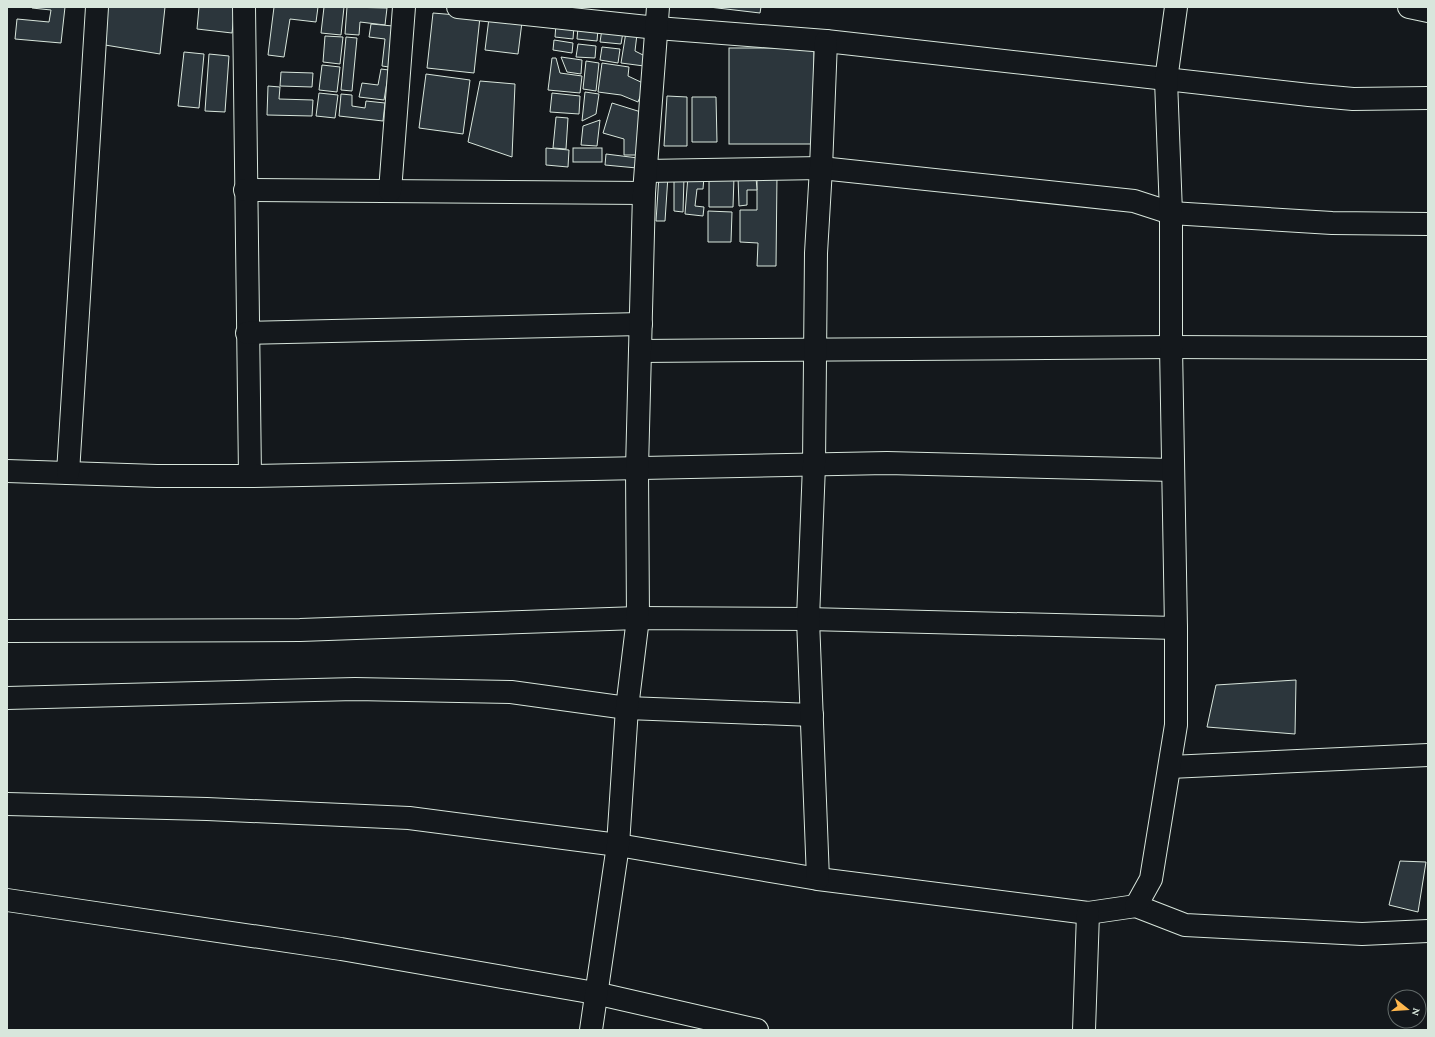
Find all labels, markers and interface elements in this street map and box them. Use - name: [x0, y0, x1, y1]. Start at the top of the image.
- north arrow: [1387, 989, 1427, 1029]
- text: N: [1410, 1007, 1423, 1018]

